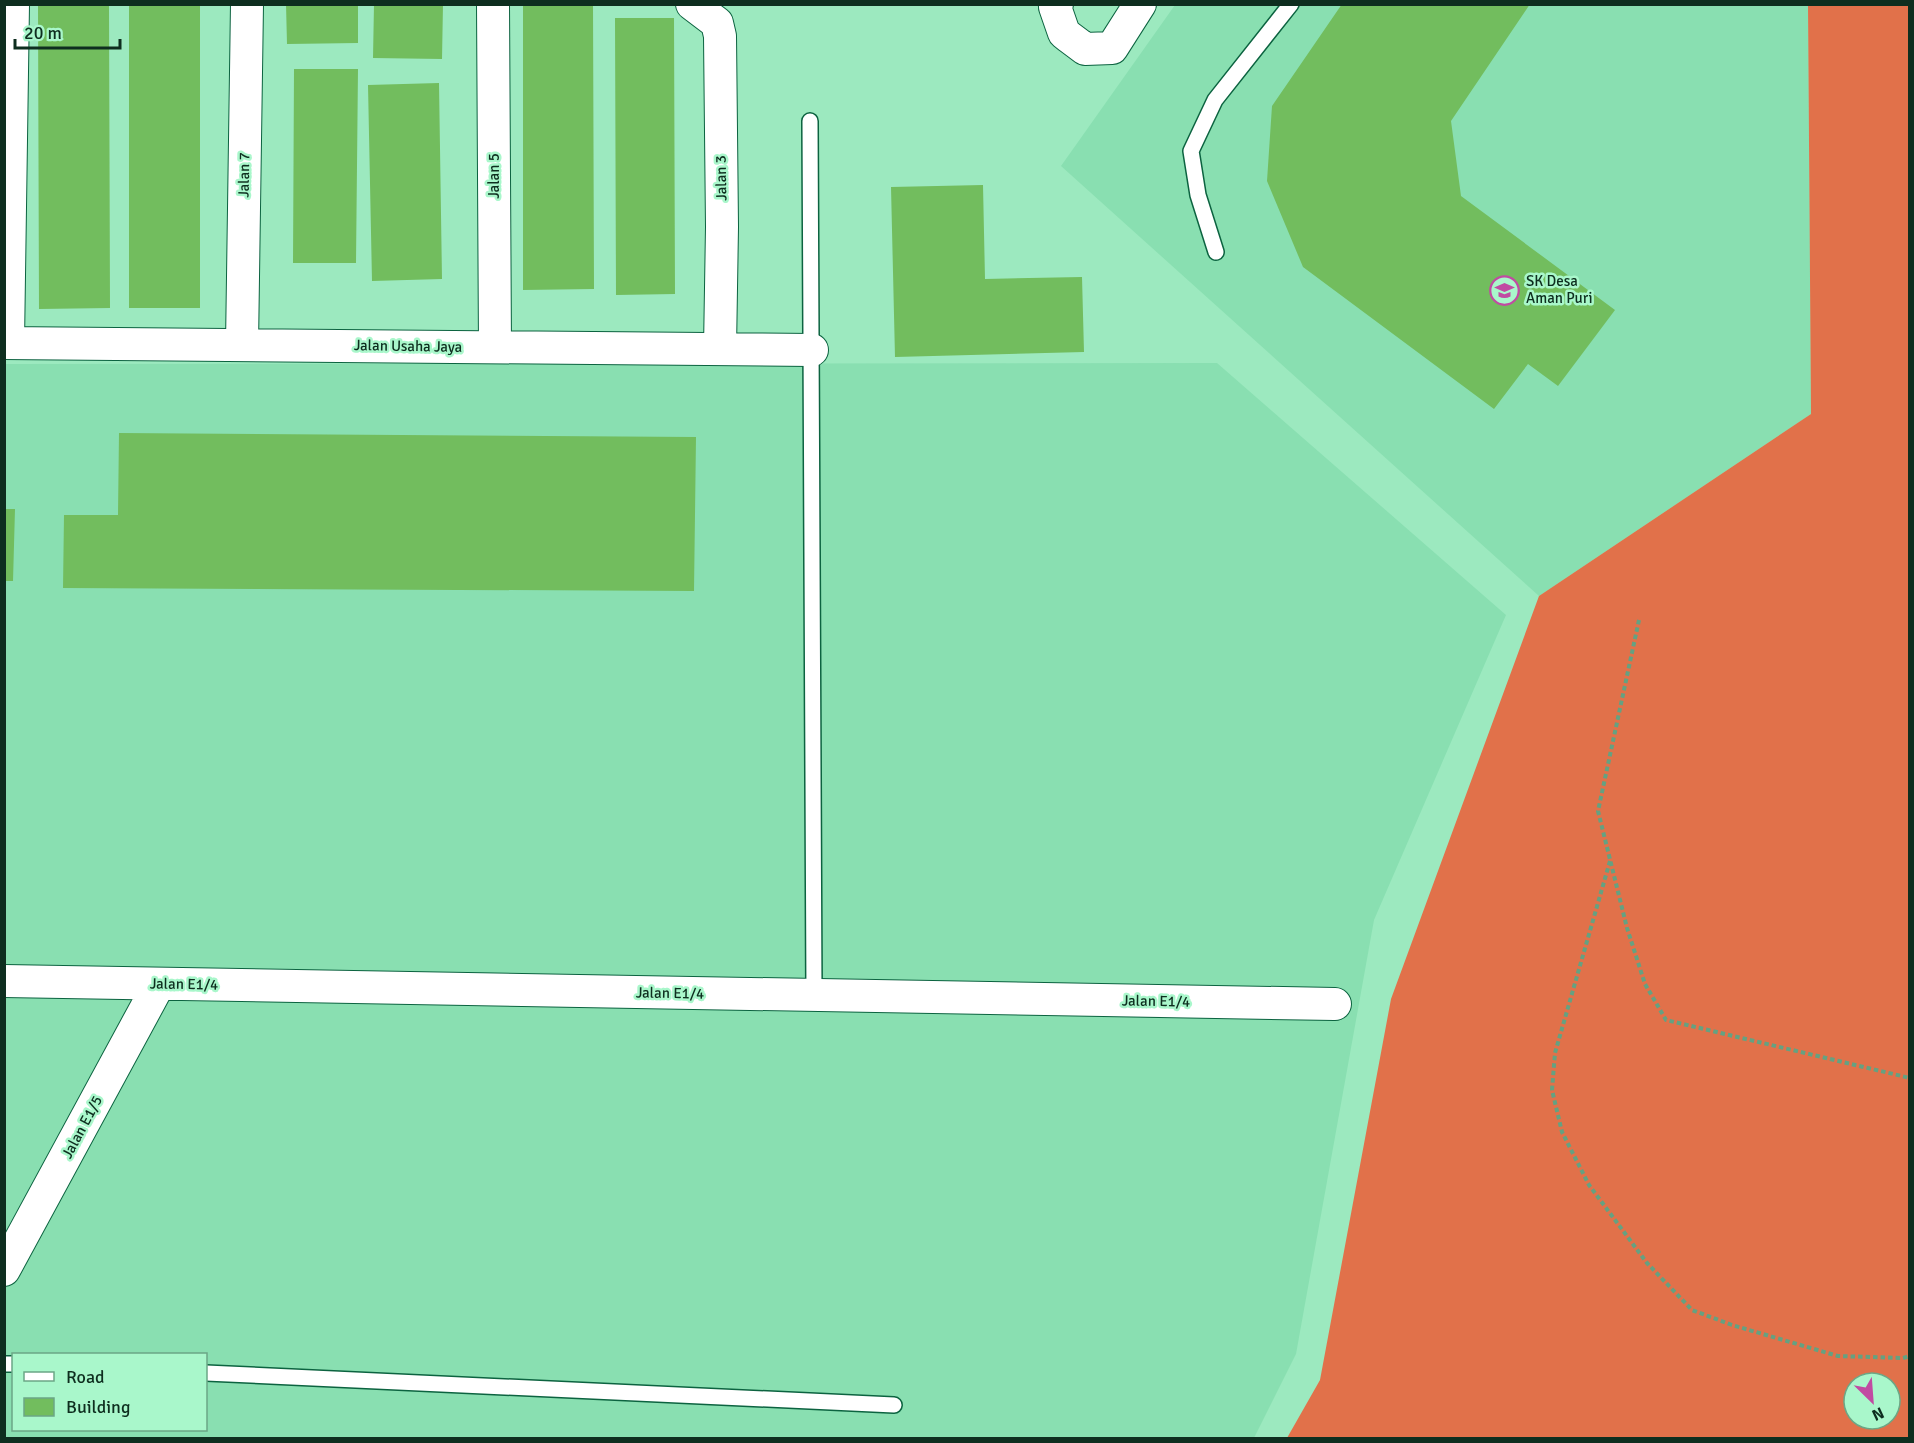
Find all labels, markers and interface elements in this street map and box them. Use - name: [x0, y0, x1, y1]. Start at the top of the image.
- scale bar: [15, 12, 120, 50]
- text: 20 m: [24, 22, 62, 44]
- street label: Jalan 7: [235, 152, 253, 198]
- street label: Jalan 5: [485, 153, 503, 199]
- street label: Jalan 3: [712, 155, 730, 201]
- place label: SK Desa Aman Puri: [1526, 272, 1593, 307]
- school or university icon: SK Desa Aman Puri: [1489, 274, 1521, 306]
- street label: Jalan Usaha Jaya: [354, 336, 462, 356]
- street label: Jalan E1/4: [150, 974, 218, 994]
- street label: Jalan E1/4: [636, 983, 704, 1003]
- street label: Jalan E1/4: [1122, 991, 1190, 1011]
- street label: Jalan E1/5: [58, 1093, 106, 1161]
- legend: [12, 1353, 207, 1431]
- text: Road: [66, 1366, 105, 1388]
- north arrow: [1842, 1371, 1902, 1431]
- text: Building: [66, 1396, 130, 1418]
- text: N: [1869, 1402, 1887, 1425]

